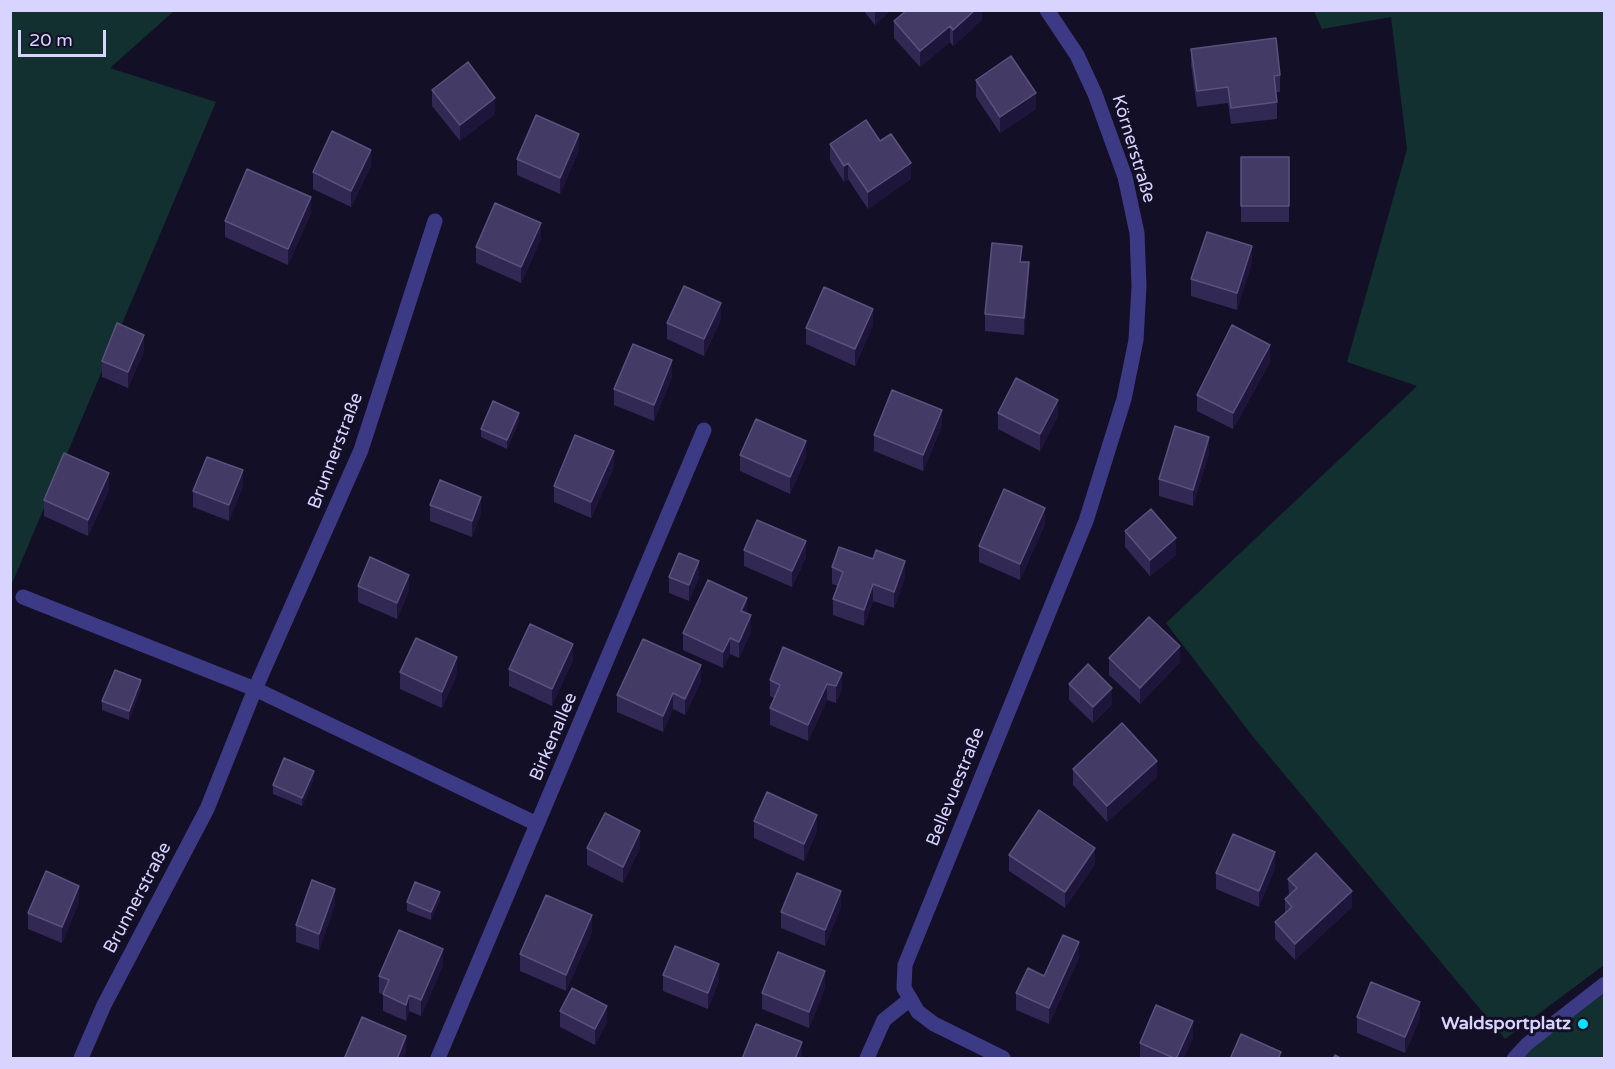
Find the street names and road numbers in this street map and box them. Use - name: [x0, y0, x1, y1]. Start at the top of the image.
- street label: Körnerstraße: [1106, 93, 1160, 205]
- street label: Brunnerstraße: [304, 390, 368, 512]
- street label: Birkenallee: [526, 690, 582, 784]
- street label: Bellevuestraße: [922, 725, 990, 849]
- street label: Brunnerstraße: [100, 839, 176, 957]

